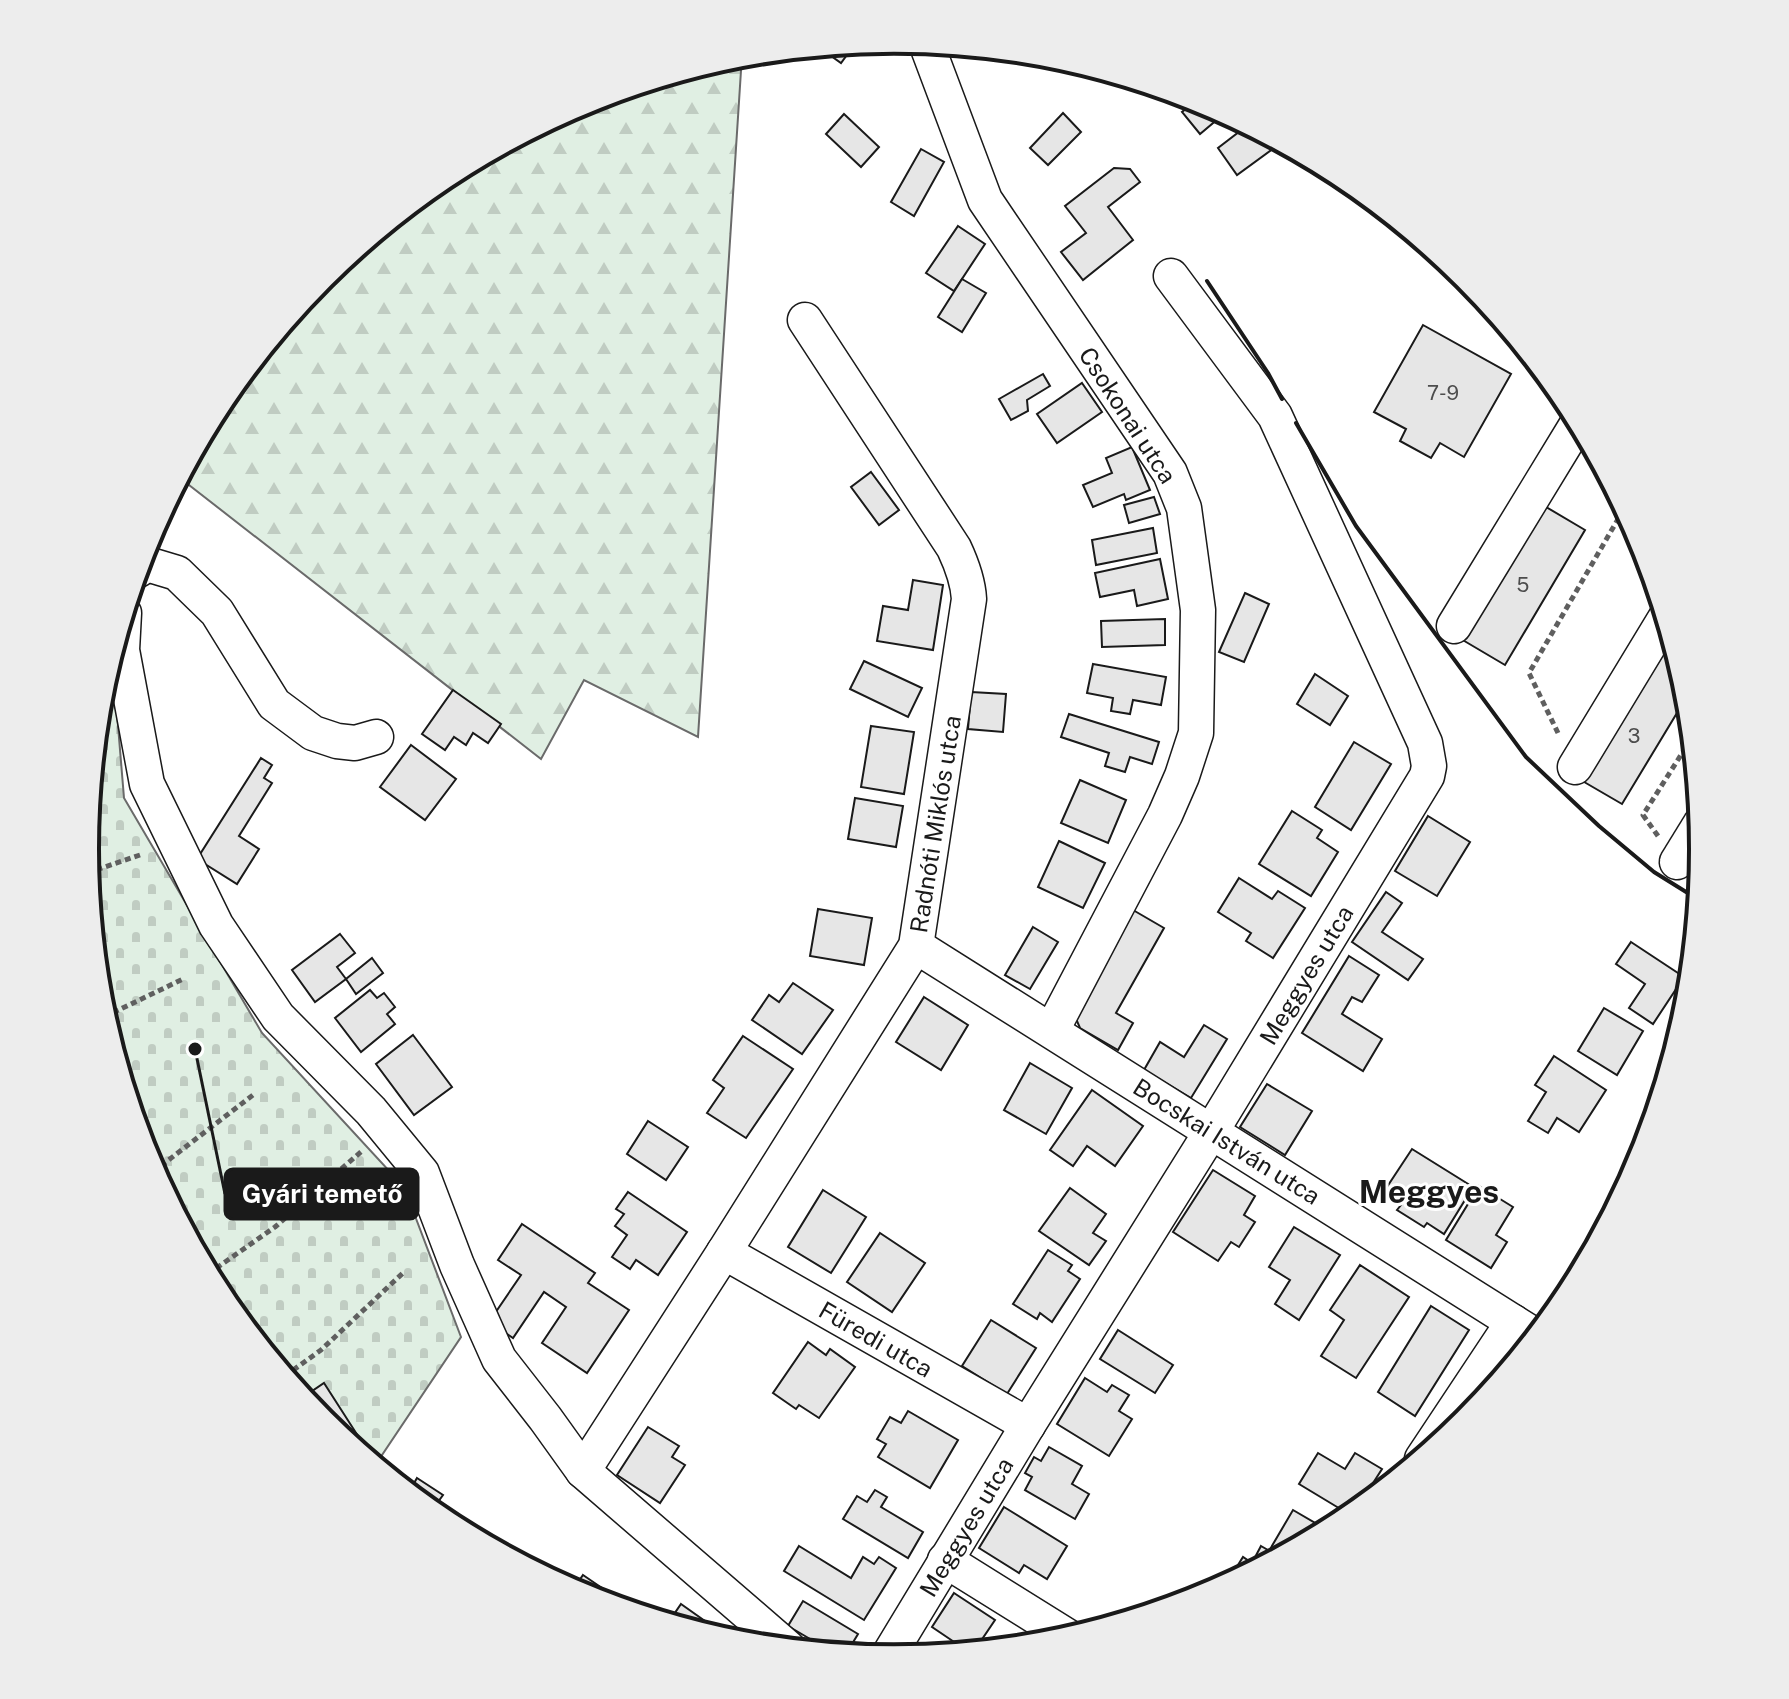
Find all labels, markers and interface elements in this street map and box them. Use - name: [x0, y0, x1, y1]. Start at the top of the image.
- street label: Csokonai utca: [1074, 342, 1182, 488]
- house number: 7-9: [1427, 381, 1459, 405]
- house number: 5: [1517, 573, 1529, 597]
- street label: Radnóti Miklós utca: [904, 713, 966, 935]
- house number: 3: [1628, 724, 1640, 748]
- street label: Meggyes utca: [1253, 900, 1359, 1050]
- street label: Bocskai István utca: [1128, 1072, 1326, 1210]
- callout: Gyári temető: [225, 1169, 418, 1219]
- district label: Meggyes: [1359, 1173, 1499, 1210]
- text: Gyári temető: [242, 1178, 403, 1209]
- street label: Füredi utca: [814, 1295, 938, 1383]
- street label: Meggyes utca: [913, 1452, 1019, 1602]

